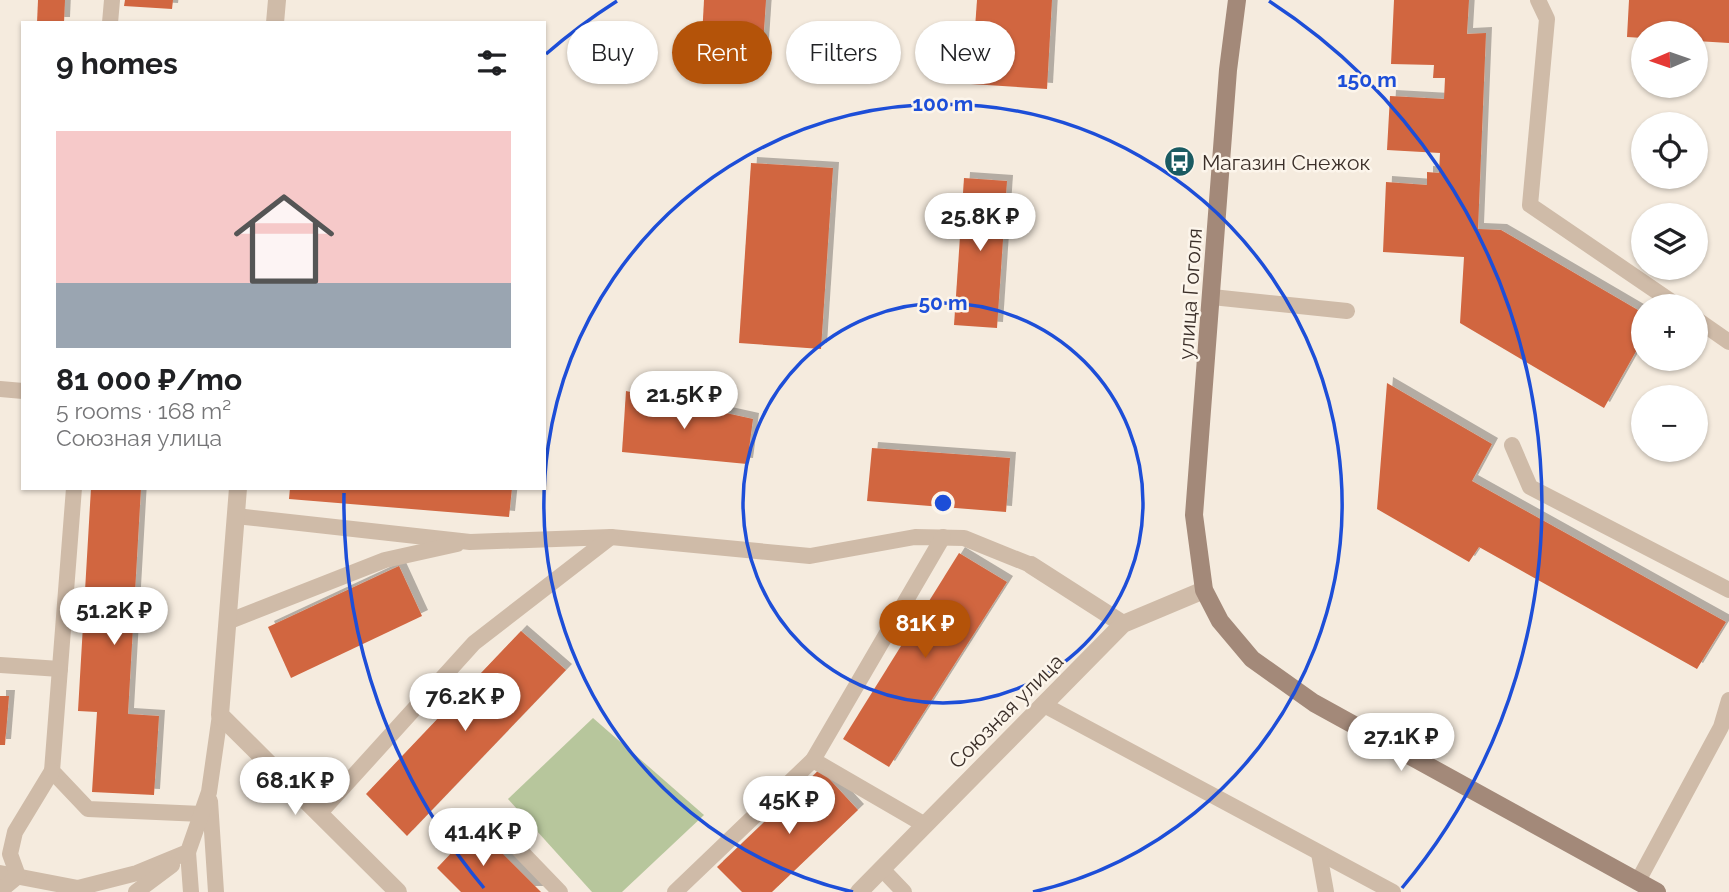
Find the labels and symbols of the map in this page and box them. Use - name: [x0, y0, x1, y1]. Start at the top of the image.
- north arrow: [1631, 21, 1708, 98]
- text: 150 m: [1337, 67, 1397, 92]
- text: 100 m: [913, 91, 973, 116]
- bus stop icon: Магазин Снежок: [1162, 145, 1196, 179]
- place label: Магазин Снежок: [1202, 150, 1370, 175]
- pin: 25.8K ₽: [915, 194, 1045, 253]
- street label: улица Гоголя: [1173, 227, 1207, 361]
- text: 50 m: [918, 290, 968, 315]
- pin: 21.5K ₽: [619, 372, 749, 431]
- centre of rings: [931, 491, 955, 515]
- pin: 51.2K ₽: [49, 588, 179, 647]
- pin: 81K ₽: [876, 600, 974, 660]
- street label: Союзная улица: [944, 649, 1068, 773]
- pin: 76.2K ₽: [400, 674, 530, 733]
- pin: 27.1K ₽: [1336, 714, 1466, 773]
- pin: 68.1K ₽: [230, 758, 360, 817]
- pin: 45K ₽: [740, 776, 838, 836]
- pin: 41.4K ₽: [418, 808, 548, 868]

